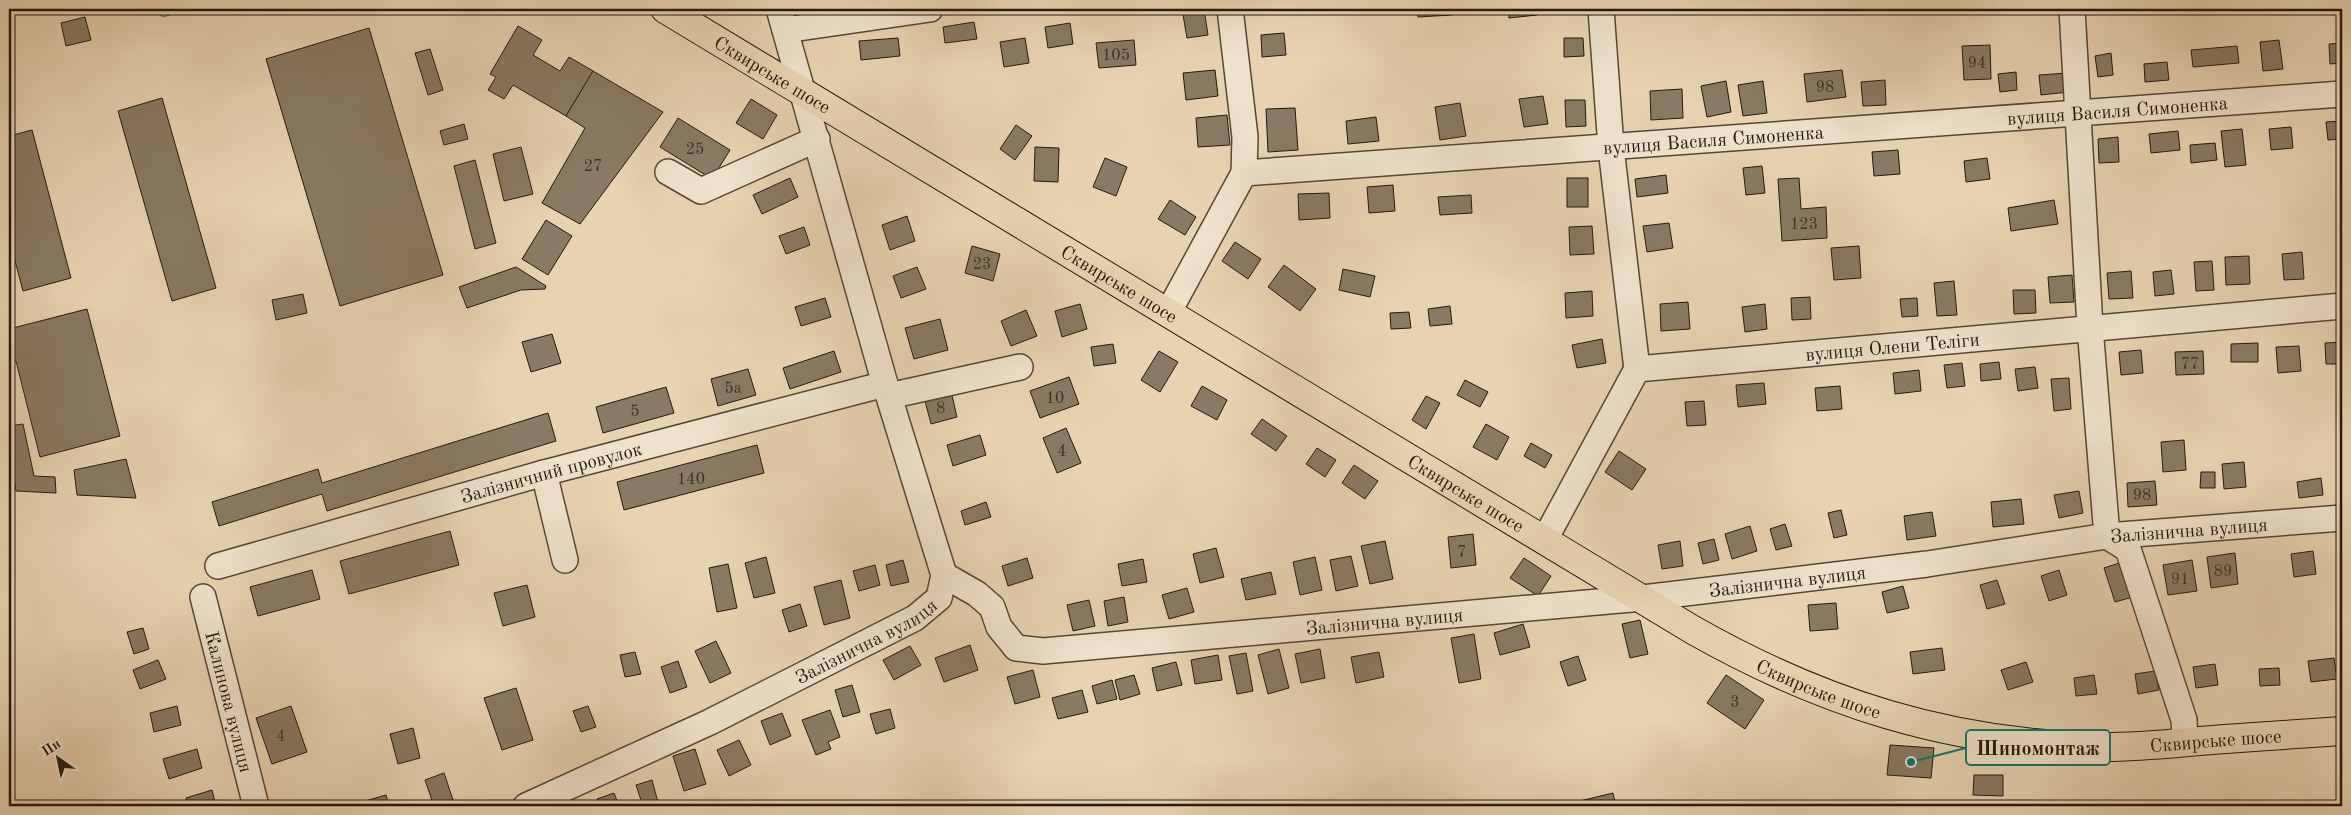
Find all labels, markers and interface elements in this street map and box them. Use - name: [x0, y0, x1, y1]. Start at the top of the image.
- street label: Сквирське шосе: [710, 34, 833, 119]
- house number: 105: [1102, 48, 1130, 64]
- house number: 94: [1968, 56, 1986, 72]
- house number: 98: [1816, 80, 1834, 96]
- street label: вулиця Василя Симоненка: [2007, 95, 2229, 130]
- street label: вулиця Василя Симоненка: [1603, 124, 1825, 159]
- house number: 25: [686, 142, 704, 158]
- house number: 27: [584, 159, 602, 175]
- house number: 123: [1790, 217, 1818, 233]
- street label: Сквирське шосе: [1057, 243, 1180, 328]
- house number: 23: [973, 257, 991, 273]
- street label: вулиця Олени Теліги: [1805, 331, 1981, 366]
- house number: 77: [2181, 357, 2199, 373]
- house number: 5а: [724, 381, 742, 397]
- house number: 10: [1046, 391, 1064, 407]
- house number: 8: [936, 401, 946, 417]
- house number: 5: [630, 404, 640, 420]
- street label: Залізничний провулок: [459, 441, 645, 508]
- house number: 4: [1057, 444, 1067, 460]
- street label: Сквирське шосе: [1403, 453, 1526, 537]
- house number: 140: [677, 472, 705, 488]
- house number: 98: [2133, 488, 2151, 504]
- street label: Залізнична вулиця: [2110, 517, 2269, 548]
- house number: 7: [1457, 545, 1467, 561]
- street label: Залізнична вулиця: [1708, 564, 1867, 602]
- house number: 89: [2214, 564, 2232, 580]
- house number: 91: [2171, 572, 2189, 588]
- street label: Залізнична вулиця: [793, 597, 942, 689]
- street label: Залізнична вулиця: [1305, 607, 1464, 640]
- street label: Калинова вулиця: [200, 630, 254, 775]
- street label: Сквирське шосе: [1752, 658, 1883, 724]
- house number: 3: [1730, 695, 1740, 711]
- street label: Сквирське шосе: [2149, 728, 2282, 757]
- house number: 4: [276, 729, 286, 745]
- callout: Шиномонтаж: [1966, 730, 2110, 765]
- north arrow: [32, 732, 82, 782]
- text: Пн: [40, 737, 63, 759]
- text: Шиномонтаж: [1976, 740, 2100, 760]

